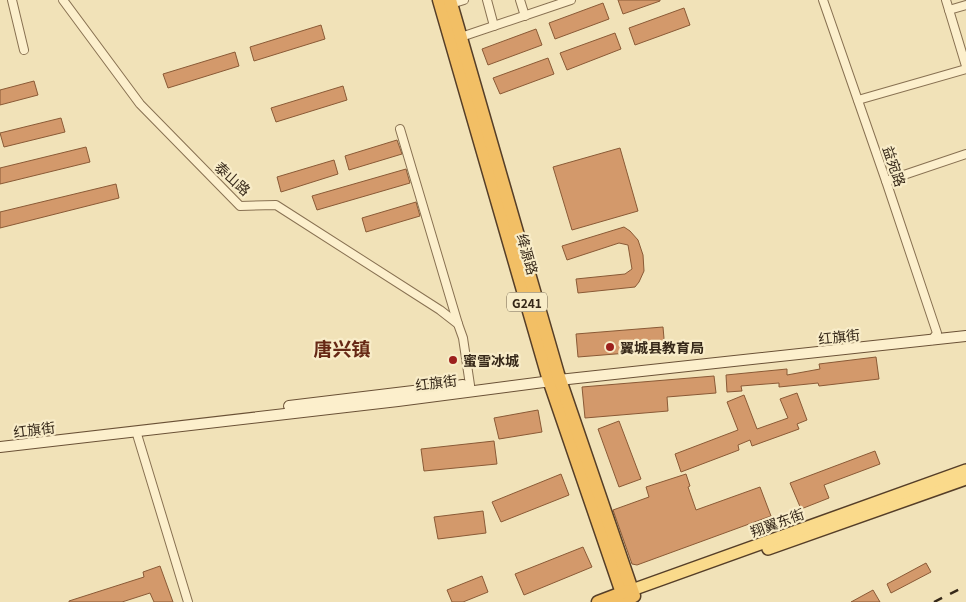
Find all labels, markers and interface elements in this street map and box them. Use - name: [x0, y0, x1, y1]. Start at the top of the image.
- street label: 益宛路: [879, 143, 911, 189]
- street label: 泰山路: [211, 157, 255, 199]
- street label: 绛源路: [513, 231, 543, 277]
- road number: G241: [507, 292, 547, 312]
- street label: 红旗街: [817, 324, 861, 348]
- district label: 唐兴镇: [313, 334, 371, 361]
- place label: 翼城县教育局: [620, 337, 704, 357]
- marker: 翼城县教育局: [604, 341, 616, 353]
- place label: 蜜雪冰城: [463, 350, 519, 370]
- marker: 蜜雪冰城: [447, 354, 459, 366]
- street label: 红旗街: [414, 370, 458, 394]
- street label: 红旗街: [12, 417, 56, 441]
- street label: 翔翼东街: [747, 503, 807, 541]

